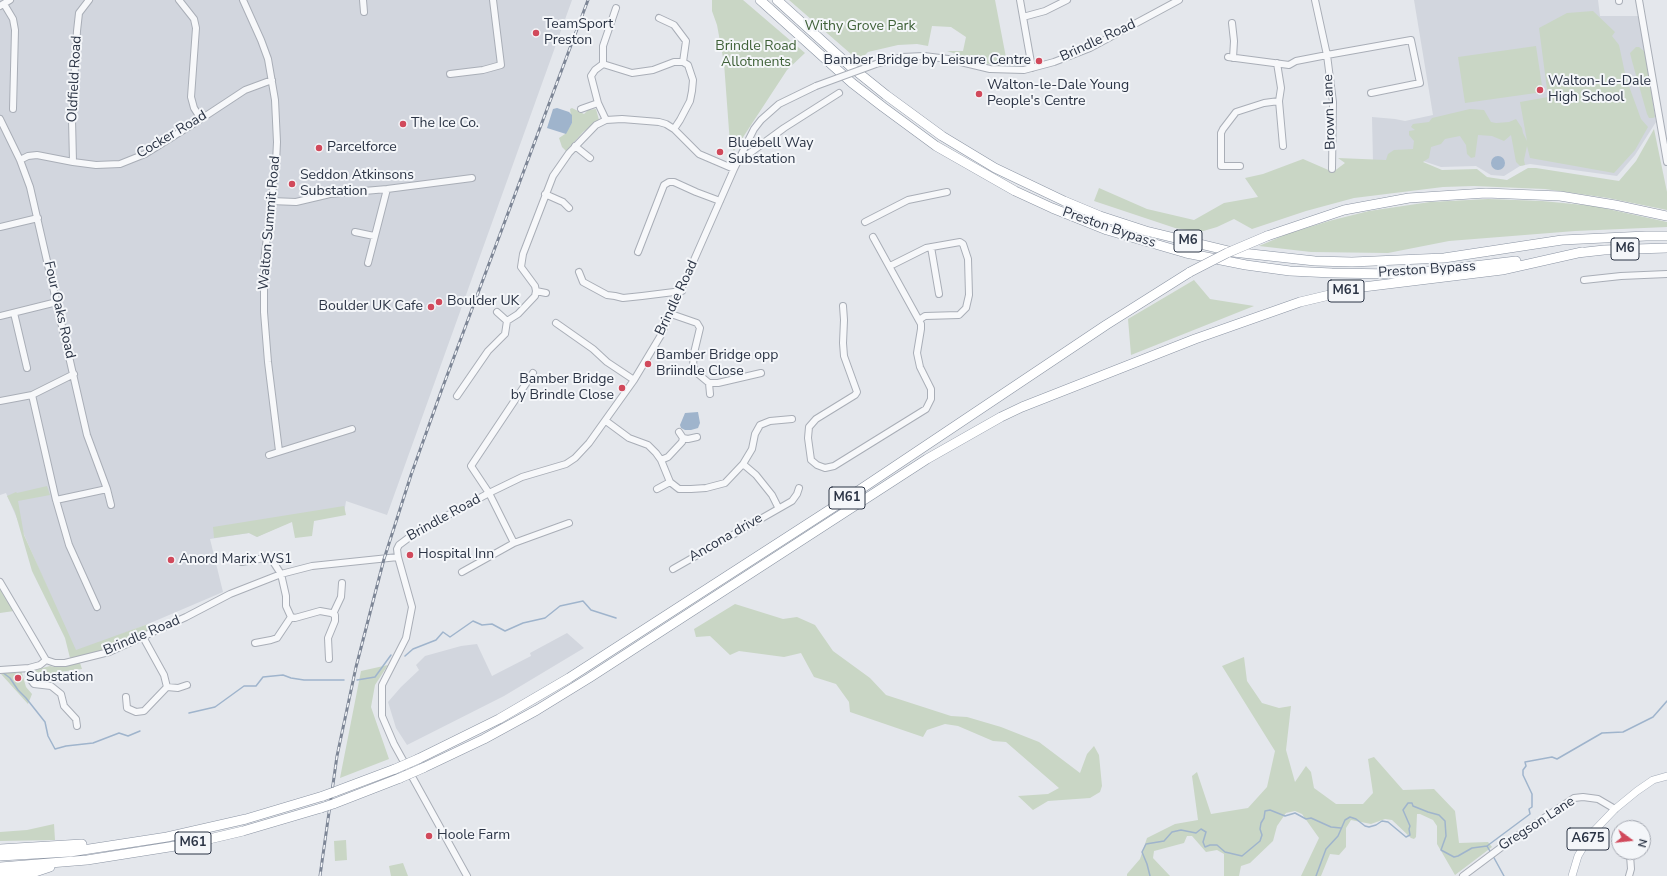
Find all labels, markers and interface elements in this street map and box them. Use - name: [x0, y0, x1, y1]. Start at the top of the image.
- street label: Brindle Road: [1058, 16, 1138, 66]
- place label: TeamSport Preston: [544, 17, 613, 50]
- park label: Withy Grove Park: [804, 19, 916, 35]
- marker: TeamSport Preston: [531, 28, 541, 38]
- street label: Oldfield Road: [64, 35, 86, 123]
- park label: Brindle Road Allotments: [715, 39, 797, 72]
- place label: Bamber Bridge by Leisure Centre: [824, 53, 1031, 69]
- marker: Bamber Bridge by Leisure Centre: [1034, 56, 1044, 66]
- street label: Brown Lane: [1320, 74, 1340, 150]
- place label: Walton-Le-Dale High School: [1548, 74, 1651, 106]
- place label: Walton-le-Dale Young People's Centre: [987, 78, 1129, 110]
- marker: Walton-Le-Dale High School: [1535, 85, 1545, 95]
- marker: Walton-le-Dale Young People's Centre: [974, 89, 984, 99]
- street label: Cocker Road: [134, 108, 210, 162]
- place label: The Ice Co.: [411, 116, 479, 132]
- marker: The Ice Co.: [398, 119, 408, 129]
- place label: Bluebell Way Substation: [728, 136, 814, 168]
- place label: Parcelforce: [327, 140, 397, 156]
- marker: Parcelforce: [314, 143, 324, 153]
- marker: Bluebell Way Substation: [715, 147, 725, 157]
- street label: Walton Summit Road: [256, 155, 284, 291]
- place label: Seddon Atkinsons Substation: [300, 168, 414, 200]
- marker: Seddon Atkinsons Substation: [287, 179, 297, 189]
- street label: Preston Bypass: [1060, 204, 1158, 252]
- road number: M6: [1174, 230, 1202, 252]
- road number: M6: [1611, 238, 1639, 260]
- street label: Brindle Road: [652, 258, 702, 338]
- street label: Preston Bypass: [1378, 258, 1476, 282]
- street label: Four Oaks Road: [40, 260, 78, 360]
- road number: M61: [1328, 280, 1364, 302]
- place label: Boulder UK: [447, 294, 519, 310]
- marker: Boulder UK: [434, 297, 444, 307]
- place label: Boulder UK Cafe: [319, 299, 423, 315]
- marker: Boulder UK Cafe: [426, 302, 436, 312]
- place label: Bamber Bridge opp Briindle Close: [656, 348, 778, 380]
- marker: Bamber Bridge opp Briindle Close: [643, 359, 653, 369]
- place label: Bamber Bridge by Brindle Close: [511, 372, 614, 404]
- marker: Bamber Bridge by Brindle Close: [617, 383, 627, 393]
- road number: M61: [829, 487, 865, 509]
- street label: Brindle Road: [404, 491, 484, 545]
- street label: Ancona drive: [686, 510, 766, 566]
- place label: Hospital Inn: [418, 547, 494, 563]
- marker: Hospital Inn: [405, 550, 415, 560]
- place label: Anord Marix WS1: [179, 552, 292, 568]
- marker: Anord Marix WS1: [166, 555, 176, 565]
- street label: Brindle Road: [101, 612, 183, 660]
- place label: Substation: [26, 670, 93, 686]
- marker: Substation: [13, 673, 23, 683]
- street label: Gregson Lane: [1496, 793, 1578, 855]
- north arrow: [1611, 820, 1651, 860]
- place label: Hoole Farm: [437, 828, 510, 844]
- road number: A675: [1567, 828, 1609, 850]
- marker: Hoole Farm: [424, 831, 434, 841]
- road number: M61: [175, 832, 211, 854]
- text: N: [1634, 837, 1650, 849]

